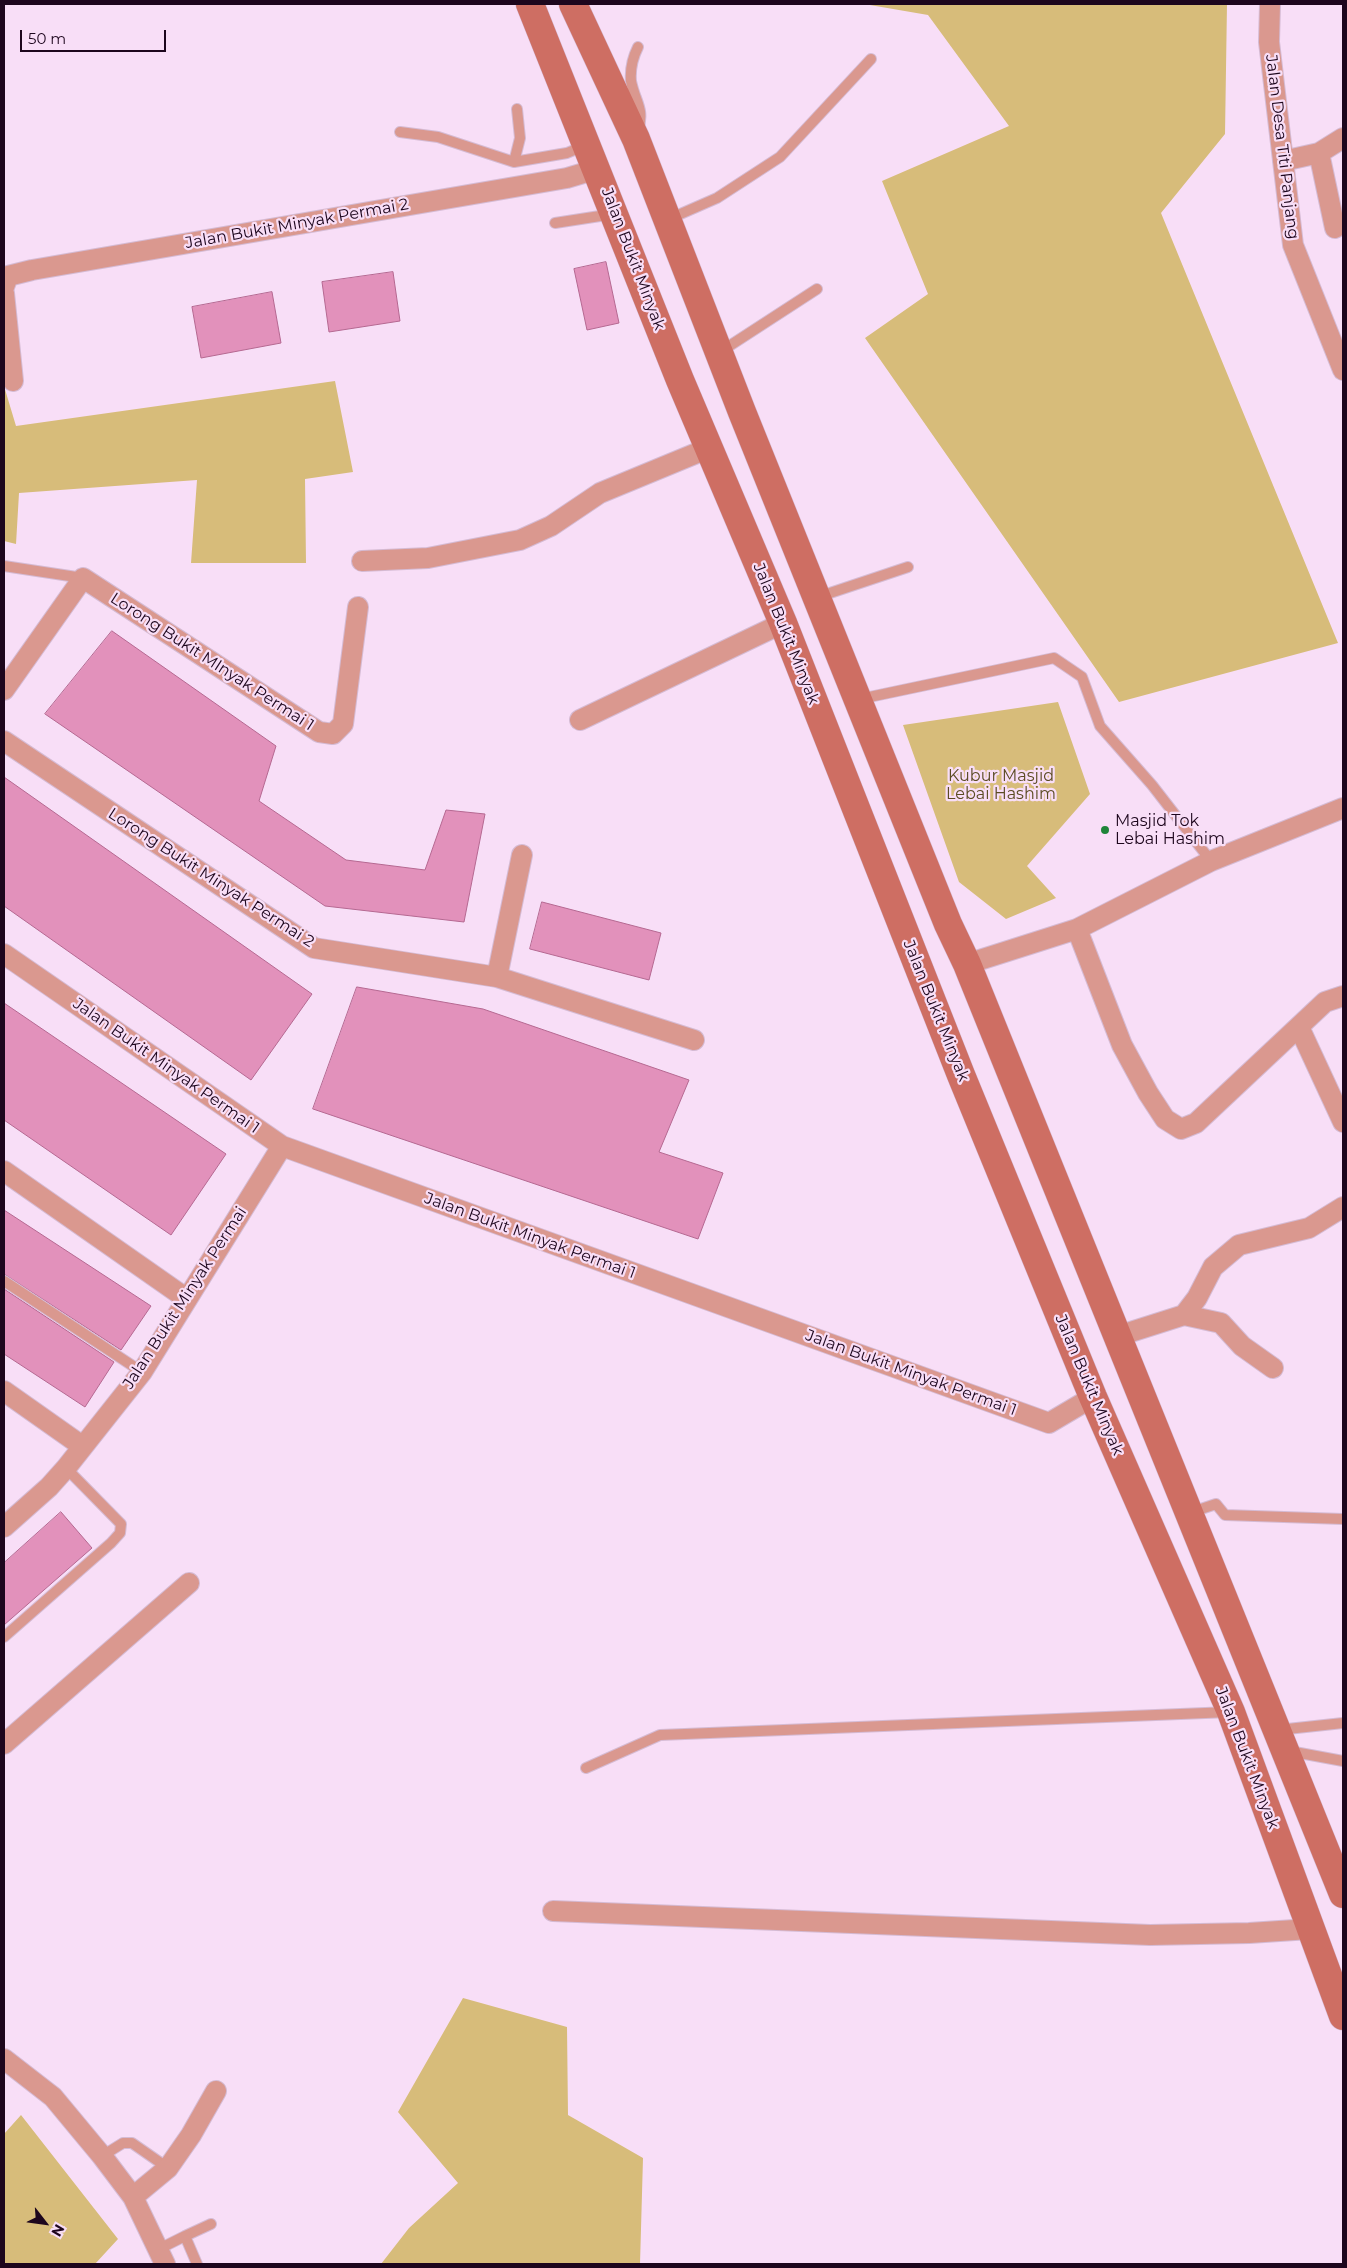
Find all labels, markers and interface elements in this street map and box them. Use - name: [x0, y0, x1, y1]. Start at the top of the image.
- scale bar: [22, 20, 169, 52]
- text: 50 m: [28, 29, 66, 48]
- street label: Jalan Desa Titi Panjang: [1261, 54, 1303, 240]
- street label: Jalan Bukit Minyak: [597, 185, 669, 333]
- street label: Jalan Bukit Minyak Permai 2: [184, 195, 410, 253]
- street label: Jalan Bukit Minyak: [749, 560, 823, 708]
- street label: Lorong Bukit MInyak Permai 1: [107, 589, 317, 735]
- park label: Kubur Masjid Lebai Hashim: [946, 766, 1056, 804]
- street label: Lorong Bukit Minyak Permai 2: [104, 804, 318, 952]
- place label: Masjid Tok Lebai Hashim: [1115, 811, 1225, 849]
- marker: Masjid Tok Lebai Hashim: [1099, 824, 1111, 836]
- street label: Jalan Bukit Minyak: [899, 937, 973, 1085]
- street label: Jalan Bukit Minyak Permai 1: [69, 994, 263, 1138]
- street label: Jalan Bukit Minyak Permai 1: [422, 1189, 638, 1283]
- street label: Jalan Bukit Minyak Permai: [119, 1203, 251, 1393]
- street label: Jalan Bukit Minyak: [1051, 1312, 1127, 1458]
- street label: Jalan Bukit Minyak Permai 1: [803, 1326, 1019, 1420]
- street label: Jalan Bukit Minyak: [1211, 1684, 1283, 1832]
- north arrow: [20, 2198, 70, 2248]
- text: N: [47, 2221, 69, 2240]

